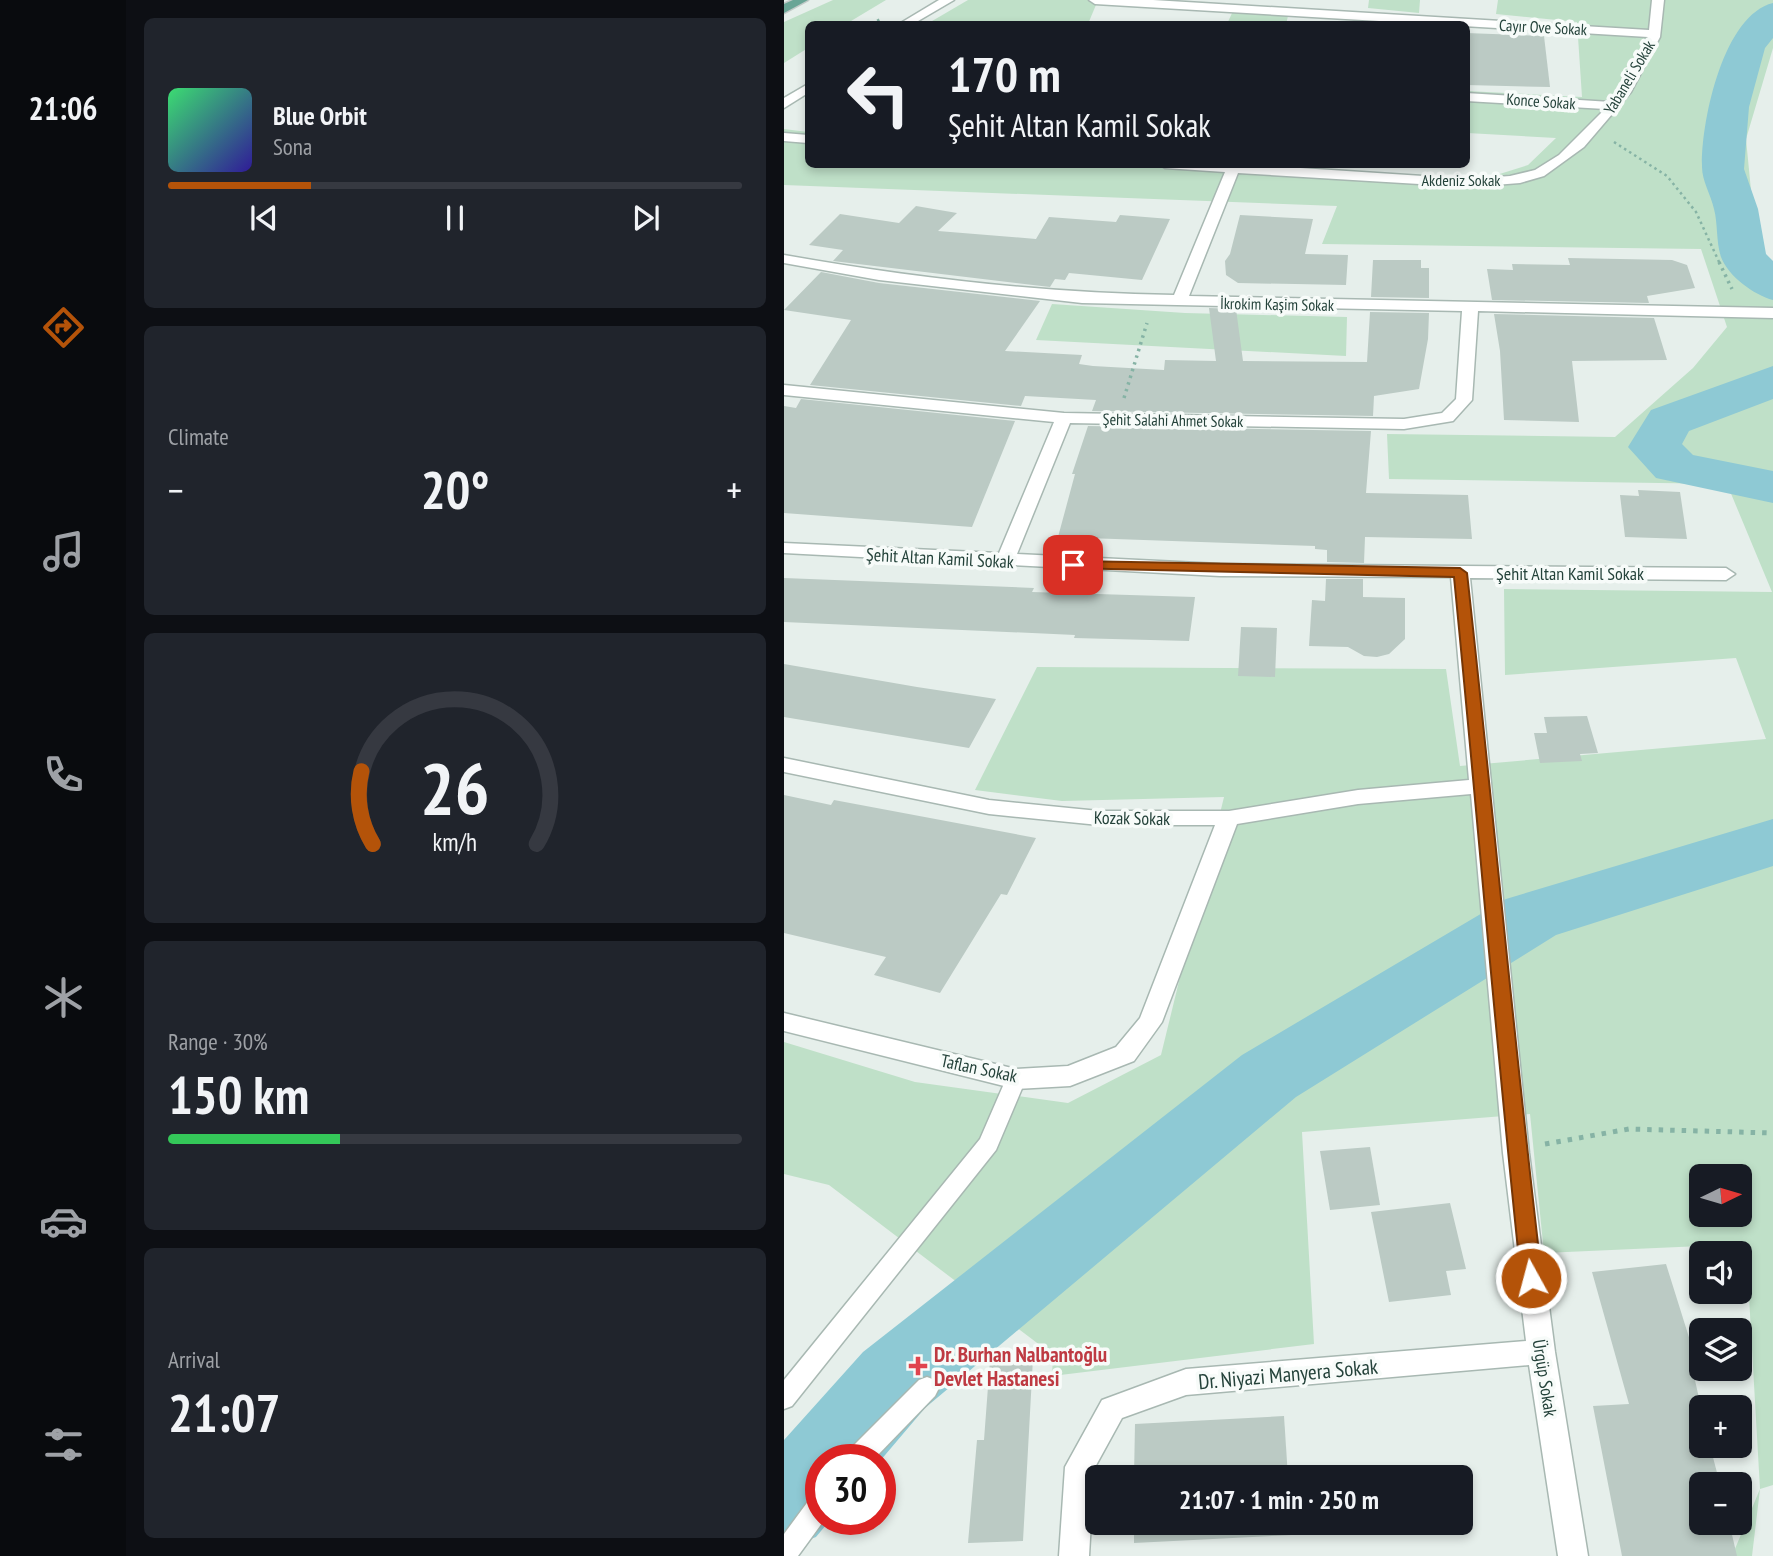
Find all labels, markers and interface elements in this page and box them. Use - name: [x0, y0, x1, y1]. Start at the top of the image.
- street label: Cayır Ove Sokak: [1498, 15, 1588, 39]
- street label: Yabaneli Sokak: [1599, 36, 1659, 118]
- text: 170 m: [948, 42, 1061, 106]
- icon: left: [833, 49, 924, 140]
- text: 21:06: [28, 87, 98, 129]
- street label: Konce Sokak: [1506, 89, 1577, 113]
- text: Blue Orbit: [273, 99, 367, 132]
- text: Şehit Altan Kamil Sokak: [948, 104, 1211, 146]
- text: Sona: [273, 132, 312, 161]
- street label: Akdeniz Sokak: [1421, 170, 1501, 190]
- icon: previous: [245, 199, 283, 237]
- icon: pause: [436, 199, 474, 237]
- icon: next: [627, 199, 665, 237]
- street label: İkrokim Kaşim Sokak: [1220, 293, 1335, 315]
- icon: directions: [39, 303, 88, 352]
- street label: Şehit Salahi Ahmet Sokak: [1103, 409, 1244, 431]
- text: Climate: [168, 422, 229, 451]
- text: 20°: [421, 456, 489, 523]
- text: −: [168, 465, 184, 514]
- text: +: [726, 465, 742, 514]
- icon: music: [39, 527, 88, 576]
- pin: [1043, 535, 1103, 595]
- street label: Şehit Altan Kamil Sokak: [866, 543, 1014, 573]
- icon: arrive: [1054, 546, 1092, 584]
- street label: Şehit Altan Kamil Sokak: [1496, 562, 1644, 585]
- text: 26: [420, 740, 490, 834]
- icon: phone: [39, 750, 88, 799]
- street label: Kozak Sokak: [1094, 806, 1170, 830]
- text: km/h: [433, 826, 477, 858]
- icon: climate: [39, 973, 88, 1022]
- text: Range · 30%: [168, 1027, 268, 1056]
- street label: Taflan Sokak: [939, 1049, 1019, 1087]
- text: 150 km: [168, 1061, 309, 1128]
- north arrow: [1689, 1164, 1752, 1227]
- map controls: [1689, 1164, 1752, 1535]
- icon: car: [39, 1197, 88, 1246]
- position arrow: [1494, 1241, 1568, 1315]
- button: sound: [1689, 1241, 1752, 1304]
- button: layers: [1689, 1318, 1752, 1381]
- street label: Ürgüp Sokak: [1528, 1338, 1562, 1418]
- place label: Dr. Burhan Nalbantoğlu Devlet Hastanesi: [934, 1341, 1107, 1392]
- text: Arrival: [168, 1345, 220, 1374]
- street label: Dr. Niyazi Manyera Sokak: [1197, 1353, 1379, 1395]
- marker: Dr. Burhan Nalbantoğlu Devlet Hastanesi: [908, 1356, 928, 1376]
- text: 21:07: [168, 1379, 280, 1446]
- button: +: [1689, 1395, 1752, 1458]
- icon: filters: [39, 1420, 88, 1469]
- speed limit sign: 30: [805, 1444, 896, 1535]
- button: −: [1689, 1472, 1752, 1535]
- text: 21:07 · 1 min · 250 m: [1179, 1483, 1379, 1516]

